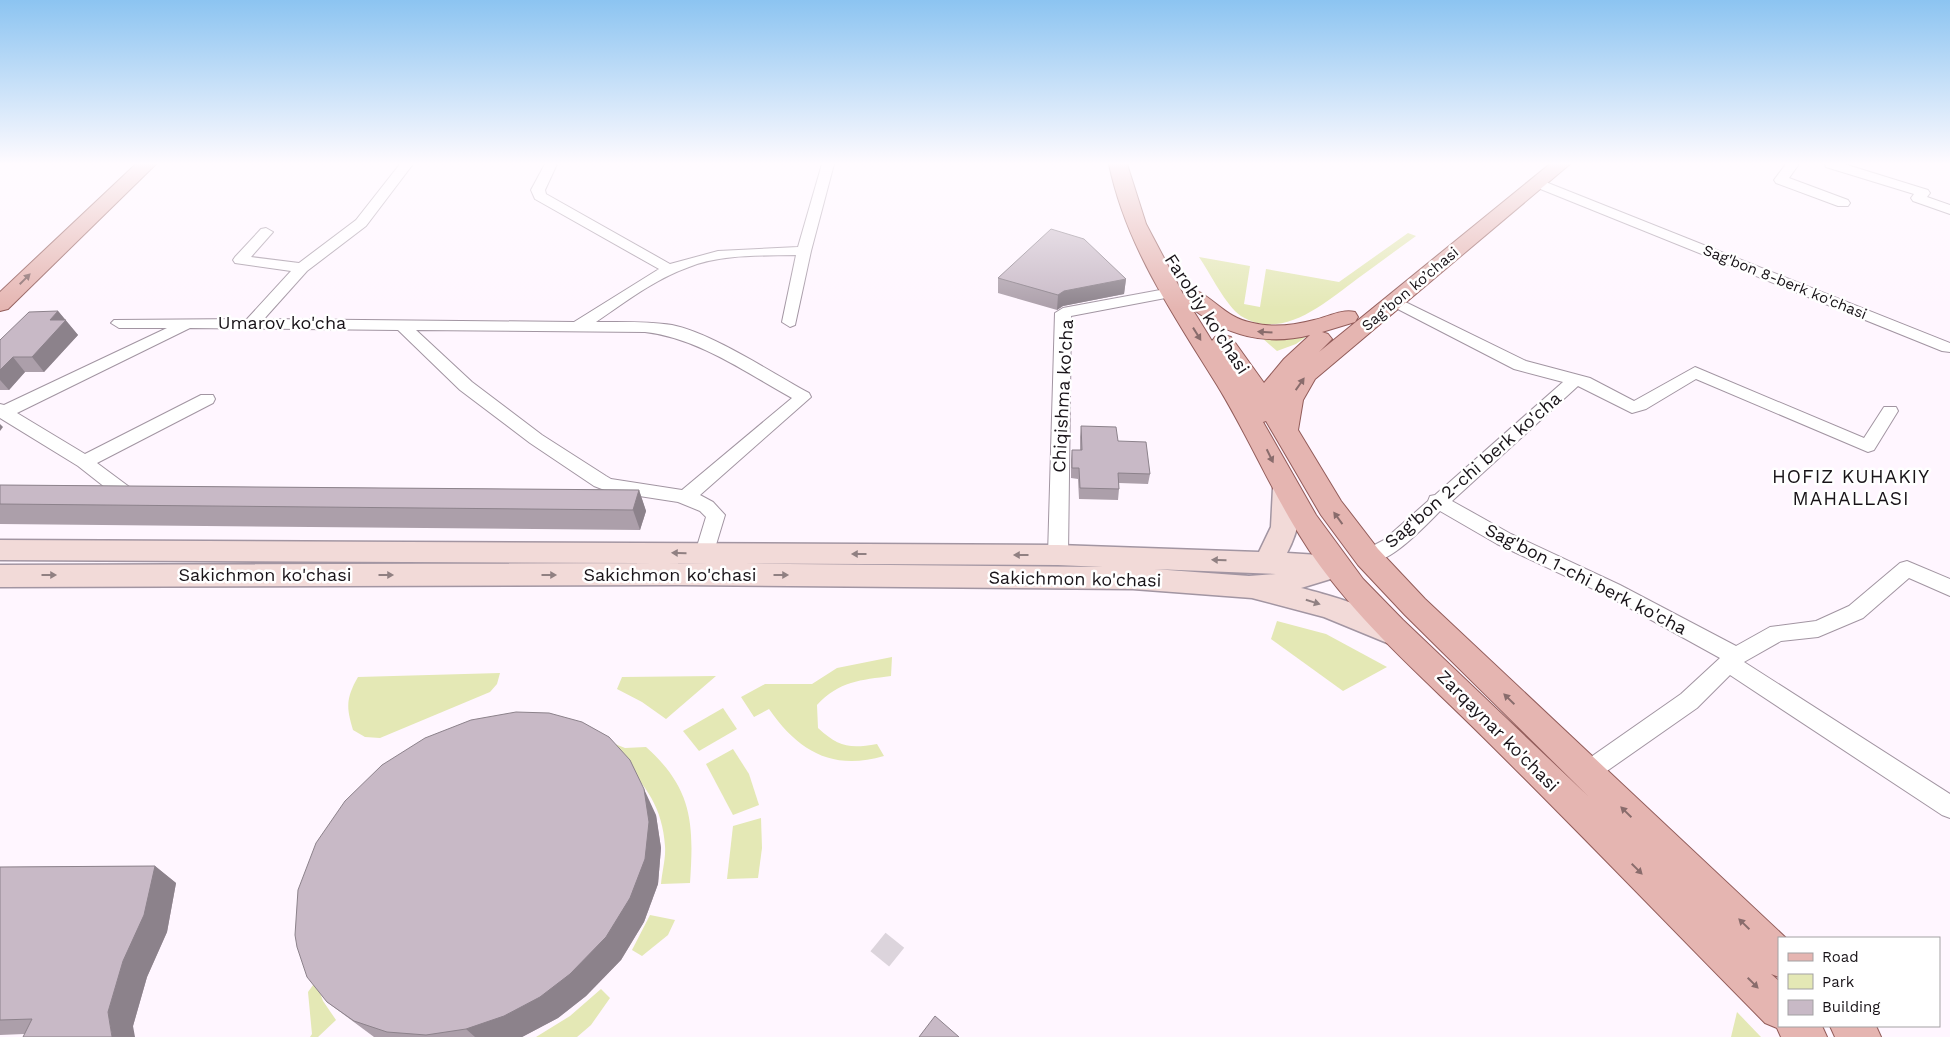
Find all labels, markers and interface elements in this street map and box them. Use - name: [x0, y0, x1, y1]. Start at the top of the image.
- street label: Sag'bon 8-berk ko'chasi: [1700, 241, 1870, 323]
- street label: Sag’bon ko’chasi: [1358, 243, 1462, 335]
- street label: Farobiy ko'chasi: [1161, 250, 1254, 378]
- one-way arrow: [19, 273, 31, 285]
- street label: Umarov ko'cha: [218, 312, 346, 333]
- street label: Chiqishma ko'cha: [1048, 319, 1077, 473]
- one-way arrow: [1192, 328, 1202, 341]
- one-way arrow: [1257, 328, 1273, 336]
- one-way arrow: [1295, 378, 1305, 391]
- street label: Sag'bon 2-chi berk ko'cha: [1380, 387, 1565, 552]
- one-way arrow: [1266, 449, 1274, 463]
- district label: HOFIZ KUHAKIY MAHALLASI: [1772, 465, 1930, 510]
- one-way arrow: [1333, 511, 1343, 525]
- street label: Sag'bon 1-chi berk ko'cha: [1482, 518, 1691, 639]
- one-way arrow: [671, 549, 687, 557]
- one-way arrow: [851, 550, 867, 558]
- one-way arrow: [1013, 551, 1029, 559]
- one-way arrow: [1211, 556, 1227, 564]
- street label: Sakichmon ko'chasi: [179, 564, 351, 585]
- street label: Sakichmon ko'chasi: [584, 564, 756, 585]
- street label: Sakichmon ko'chasi: [988, 566, 1162, 591]
- one-way arrow: [41, 571, 57, 579]
- one-way arrow: [378, 571, 394, 579]
- one-way arrow: [541, 571, 557, 579]
- one-way arrow: [773, 571, 789, 579]
- one-way arrow: [1306, 599, 1321, 607]
- street label: Zarqaynar ko'chasi: [1433, 666, 1563, 796]
- one-way arrow: [1504, 693, 1516, 705]
- one-way arrow: [1620, 806, 1632, 818]
- one-way arrow: [1631, 863, 1643, 875]
- one-way arrow: [1738, 918, 1750, 930]
- legend: [1778, 937, 1940, 1027]
- text: Road: [1822, 948, 1859, 966]
- text: Park: [1822, 973, 1855, 991]
- one-way arrow: [1747, 977, 1759, 989]
- text: Building: [1822, 998, 1880, 1016]

